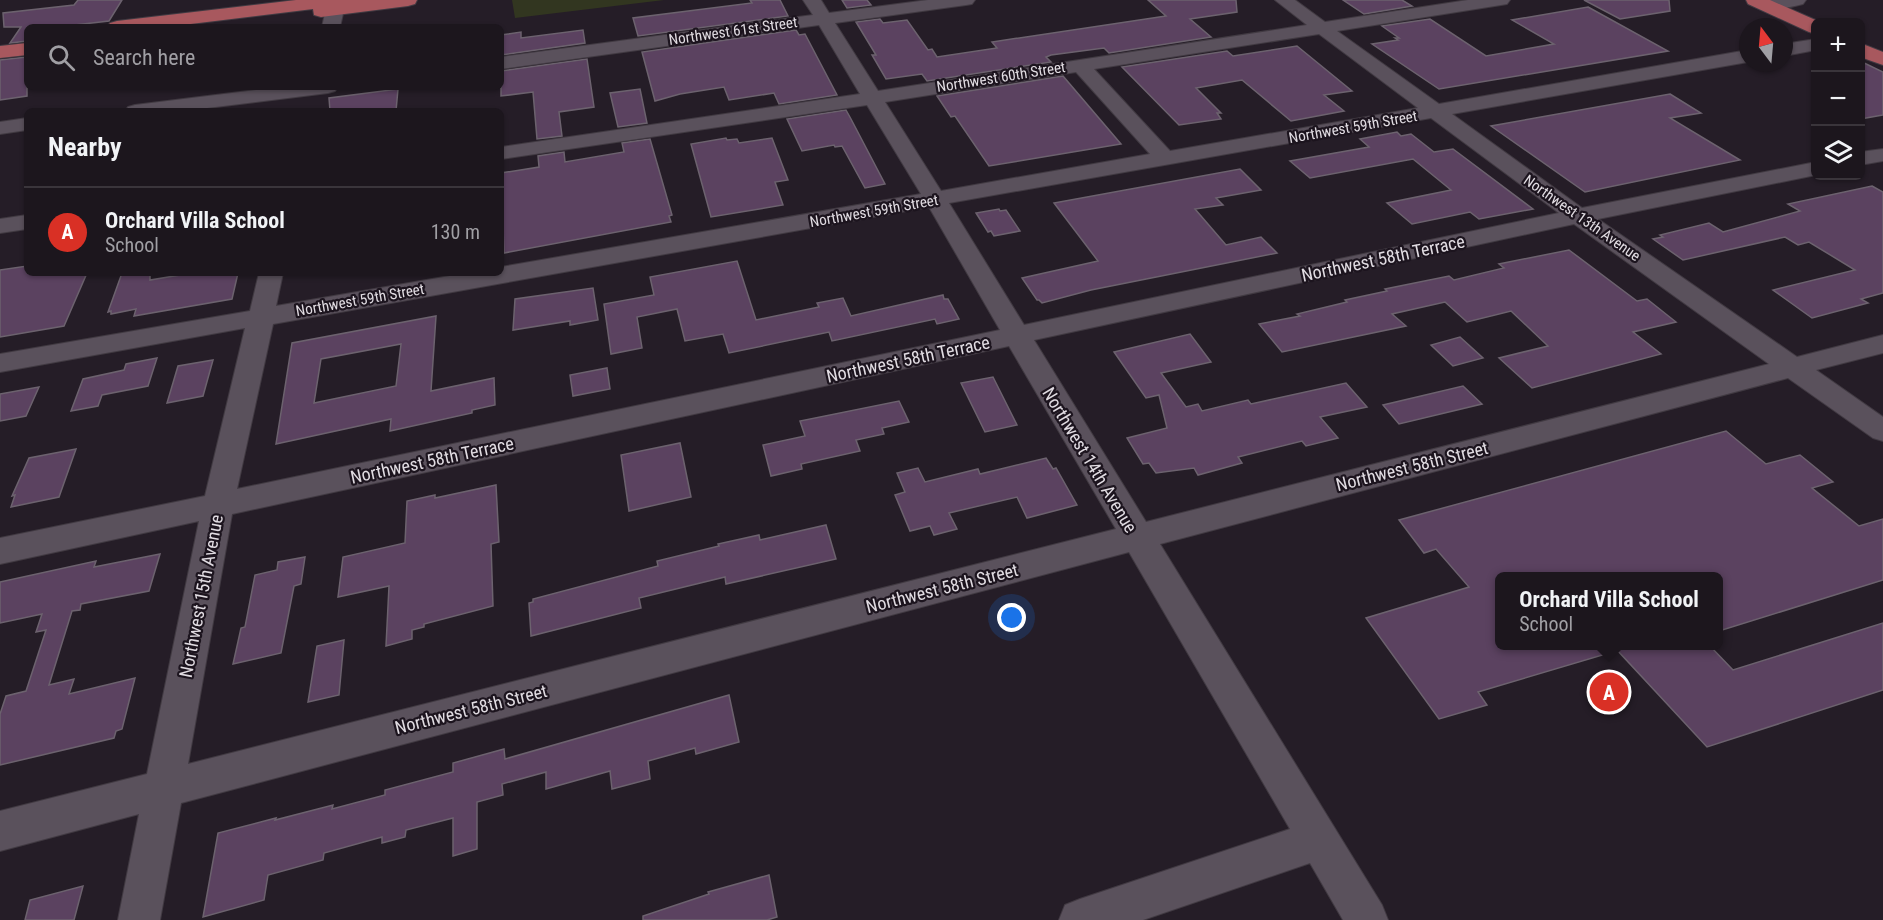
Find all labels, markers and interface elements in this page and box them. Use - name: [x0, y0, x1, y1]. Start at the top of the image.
- street label: Northwest 61st Street: [668, 13, 798, 49]
- north arrow: [1739, 18, 1793, 72]
- map controls: [1811, 18, 1865, 180]
- button: +: [1811, 18, 1865, 72]
- search box: [24, 24, 504, 90]
- icon: search: [45, 41, 78, 74]
- text: Search here: [93, 45, 195, 70]
- street label: Northwest 60th Street: [935, 58, 1067, 96]
- button: −: [1811, 72, 1865, 126]
- street label: Northwest 59th Street: [1287, 107, 1419, 147]
- button: layers: [1811, 126, 1865, 180]
- text: Nearby: [48, 132, 122, 162]
- street label: Northwest 13th Avenue: [1520, 171, 1644, 265]
- street label: Northwest 59th Street: [808, 191, 940, 231]
- text: Orchard Villa School: [105, 208, 285, 233]
- text: A: [62, 220, 73, 244]
- text: 130 m: [431, 220, 480, 244]
- street label: Northwest 58th Terrace: [1299, 230, 1467, 286]
- text: School: [105, 233, 159, 257]
- street label: Northwest 59th Street: [294, 280, 426, 320]
- street label: Northwest 58th Terrace: [824, 331, 992, 387]
- street label: Northwest 14th Avenue: [1038, 384, 1142, 536]
- street label: Northwest 58th Terrace: [348, 432, 516, 488]
- street label: Northwest 58th Street: [1334, 437, 1490, 495]
- street label: Northwest 15th Avenue: [175, 513, 227, 679]
- street label: Northwest 58th Street: [864, 559, 1020, 617]
- popup: [1495, 572, 1723, 650]
- text: Orchard Villa School: [1519, 587, 1699, 612]
- your location: [997, 603, 1026, 632]
- text: School: [1519, 612, 1573, 636]
- pin: A: [1590, 670, 1628, 714]
- street label: Northwest 58th Street: [393, 680, 549, 738]

